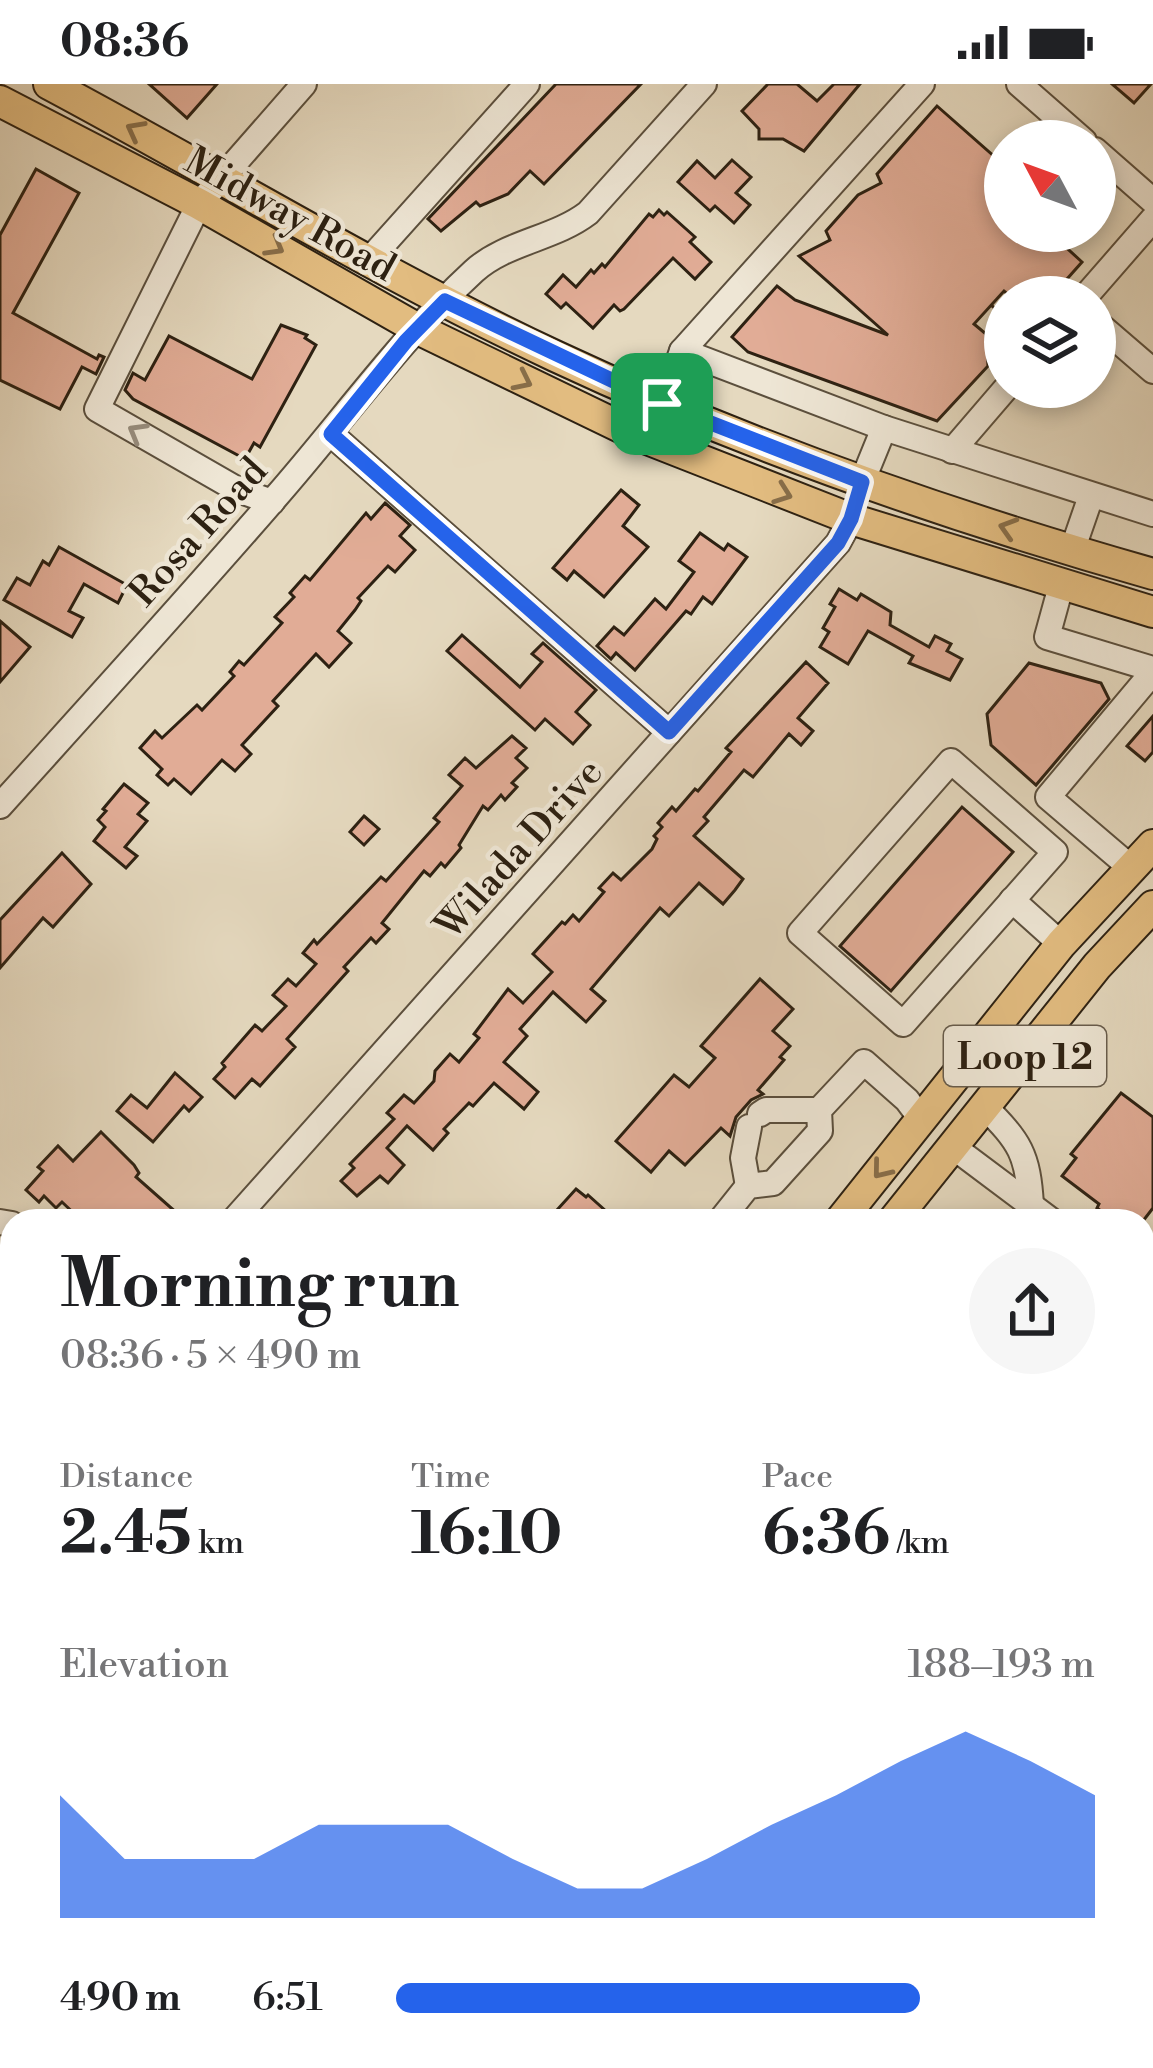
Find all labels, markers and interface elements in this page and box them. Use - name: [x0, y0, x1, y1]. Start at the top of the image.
- text: 08:36: [60, 14, 189, 71]
- north arrow: [984, 120, 1116, 252]
- map controls: [984, 120, 1116, 408]
- one-way arrow: [127, 121, 148, 144]
- street label: Midway Road: [176, 137, 404, 293]
- one-way arrow: [262, 233, 284, 256]
- button: layers: [984, 276, 1116, 408]
- pin: [611, 353, 713, 455]
- one-way arrow: [510, 367, 532, 390]
- icon: arrive: [629, 371, 695, 437]
- one-way arrow: [128, 423, 150, 446]
- street label: Rosa Road: [119, 448, 279, 617]
- one-way arrow: [771, 480, 792, 504]
- one-way arrow: [998, 517, 1019, 542]
- street label: Wilada Drive: [424, 749, 614, 952]
- road number: Loop 12: [944, 1026, 1106, 1086]
- one-way arrow: [874, 1157, 895, 1179]
- text: Morning run: [60, 1245, 459, 1328]
- button: share: [969, 1248, 1095, 1374]
- text: 08:36 · 5 × 490 m: [60, 1332, 361, 1381]
- text: Distance: [60, 1457, 193, 1498]
- text: Time: [411, 1457, 490, 1498]
- text: Pace: [762, 1457, 833, 1498]
- text: 2.45: [60, 1498, 191, 1573]
- text: 16:10: [411, 1498, 562, 1573]
- text: 6:36: [762, 1498, 890, 1573]
- text: km: [191, 1523, 244, 1564]
- text: /km: [890, 1523, 949, 1564]
- text: Elevation: [60, 1641, 229, 1690]
- text: 188–193 m: [907, 1641, 1095, 1690]
- text: 490 m: [60, 1974, 181, 2023]
- text: 6:51: [252, 1974, 323, 2023]

